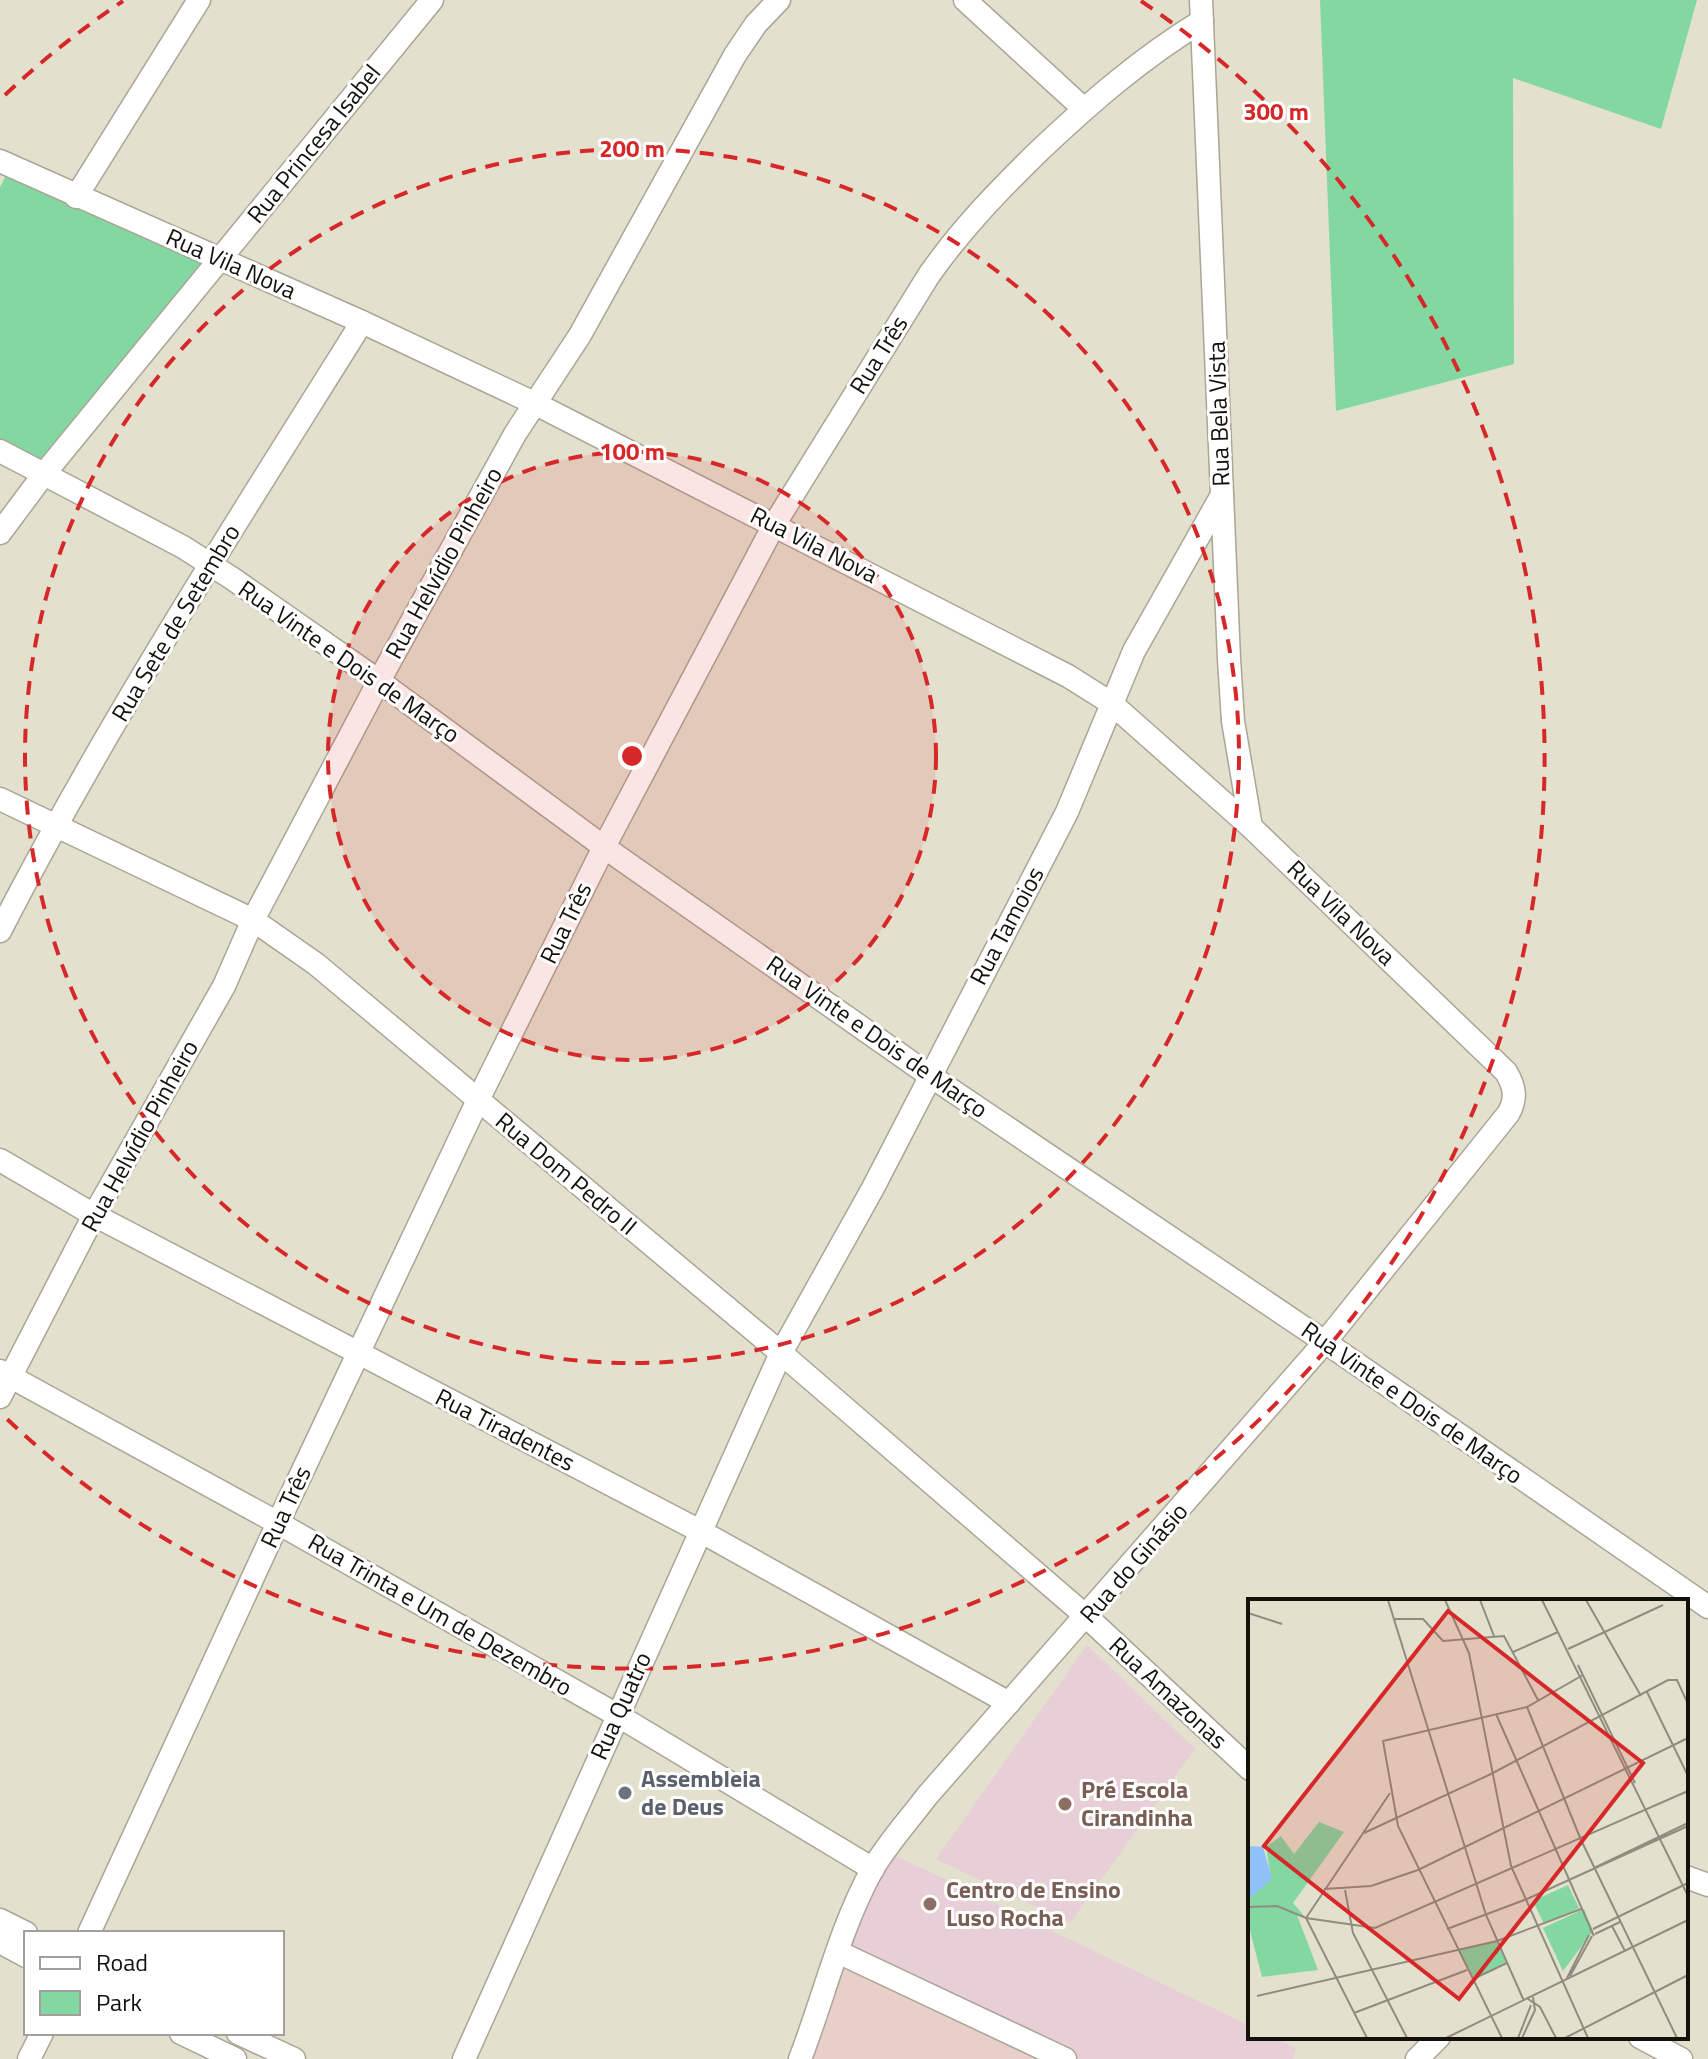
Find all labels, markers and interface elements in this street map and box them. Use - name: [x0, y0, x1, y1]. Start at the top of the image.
- street label: Rua Princesa Isabel: [238, 56, 389, 231]
- text: 300 m: [1243, 93, 1309, 129]
- text: 200 m: [599, 130, 665, 166]
- street label: Rua Vila Nova: [161, 218, 302, 308]
- street label: Rua Três: [840, 308, 916, 401]
- street label: Rua Bela Vista: [1197, 341, 1239, 487]
- text: 100 m: [599, 433, 665, 469]
- street label: Rua Helvídio Pinheiro: [375, 460, 511, 665]
- street label: Rua Vila Nova: [744, 497, 884, 592]
- street label: Rua Sete de Setembro: [102, 517, 248, 728]
- street label: Rua Vinte e Dois de Março: [231, 571, 468, 751]
- centre of rings: [618, 742, 646, 770]
- street label: Rua Vila Nova: [1279, 851, 1404, 973]
- street label: Rua Tamoios: [960, 860, 1052, 991]
- street label: Rua Três: [530, 876, 600, 969]
- street label: Rua Vinte e Dois de Março: [759, 946, 996, 1126]
- street label: Rua Helvídio Pinheiro: [71, 1033, 207, 1238]
- street label: Rua Dom Pedro II: [488, 1103, 645, 1243]
- street label: Rua Vinte e Dois de Março: [1294, 1312, 1531, 1492]
- street label: Rua Tiradentes: [429, 1378, 581, 1480]
- street label: Rua Três: [250, 1460, 320, 1553]
- street label: Rua do Ginásio: [1071, 1494, 1196, 1631]
- street label: Rua Trinta e Um de Dezembro: [302, 1524, 579, 1705]
- inset map: [1248, 1599, 1688, 2039]
- street label: Rua Amazonas: [1101, 1628, 1236, 1757]
- street label: Rua Quatro: [580, 1646, 660, 1765]
- place label: Assembleia de Deus: [641, 1760, 761, 1824]
- place label: Pré Escola Cirandinha: [1081, 1771, 1193, 1835]
- marker: Assembleia de Deus: [616, 1784, 634, 1802]
- marker: Pré Escola Cirandinha: [1056, 1795, 1074, 1813]
- place label: Centro de Ensino Luso Rocha: [946, 1871, 1121, 1935]
- marker: Centro de Ensino Luso Rocha: [921, 1895, 939, 1913]
- legend: [24, 1931, 284, 2035]
- text: Road: [96, 1944, 148, 1980]
- text: Park: [96, 1984, 142, 2020]

